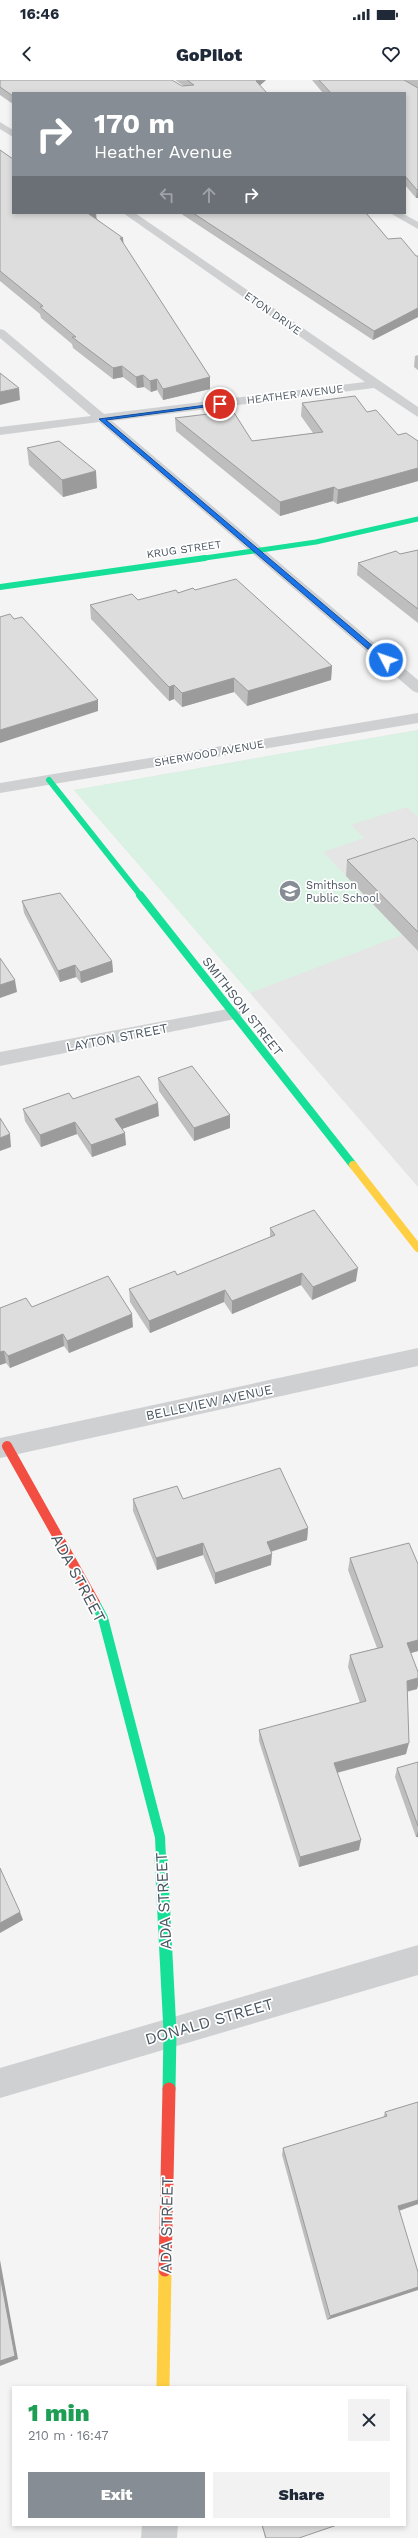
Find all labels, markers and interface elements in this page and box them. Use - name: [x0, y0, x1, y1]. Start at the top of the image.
- text: 16:46: [20, 5, 59, 23]
- icon: back: [16, 43, 38, 65]
- icon: heart: [380, 43, 402, 65]
- text: GoPilot: [176, 44, 242, 65]
- text: 170 m: [94, 107, 175, 140]
- icon: right: [28, 108, 80, 160]
- text: Heather Avenue: [94, 141, 232, 162]
- icon: left: [156, 184, 178, 206]
- icon: ahead: [198, 184, 220, 206]
- icon: right: [240, 184, 262, 206]
- street label: ETON DRIVE: [242, 289, 304, 338]
- street label: HEATHER AVENUE: [246, 382, 344, 407]
- pin: [203, 387, 237, 421]
- icon: arrive: [209, 393, 231, 415]
- street label: KRUG STREET: [146, 538, 223, 561]
- position arrow: [365, 639, 407, 681]
- street label: SHERWOOD AVENUE: [153, 737, 265, 770]
- school or university icon: Smithson Public School: [277, 878, 303, 904]
- place label: Smithson Public School: [306, 879, 380, 905]
- street label: SMITHSON STREET: [199, 954, 286, 1059]
- street label: LAYTON STREET: [65, 1020, 169, 1055]
- street label: BELLEVIEW AVENUE: [145, 1382, 274, 1423]
- street label: ADA STREET: [47, 1531, 110, 1626]
- street label: ADA STREET: [151, 1852, 176, 1950]
- street label: DONALD STREET: [143, 1994, 276, 2049]
- street label: ADA STREET: [156, 2176, 177, 2274]
- text: 1 min: [28, 2399, 90, 2427]
- button: close: [348, 2399, 390, 2441]
- text: 210 m · 16:47: [28, 2428, 109, 2443]
- button: Exit: [28, 2472, 205, 2518]
- button: Share: [213, 2472, 390, 2518]

